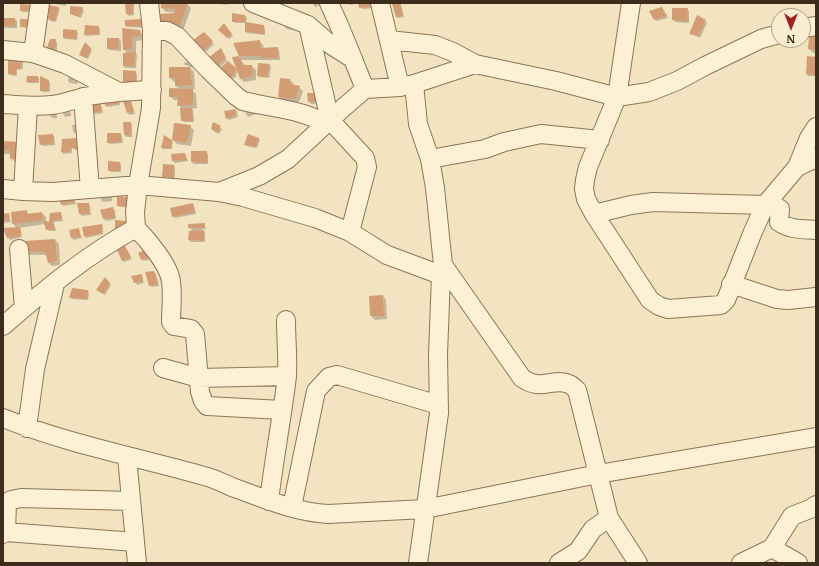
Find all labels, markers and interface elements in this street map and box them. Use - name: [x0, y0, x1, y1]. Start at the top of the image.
- north arrow: [771, 8, 811, 48]
- text: N: [787, 32, 795, 46]

